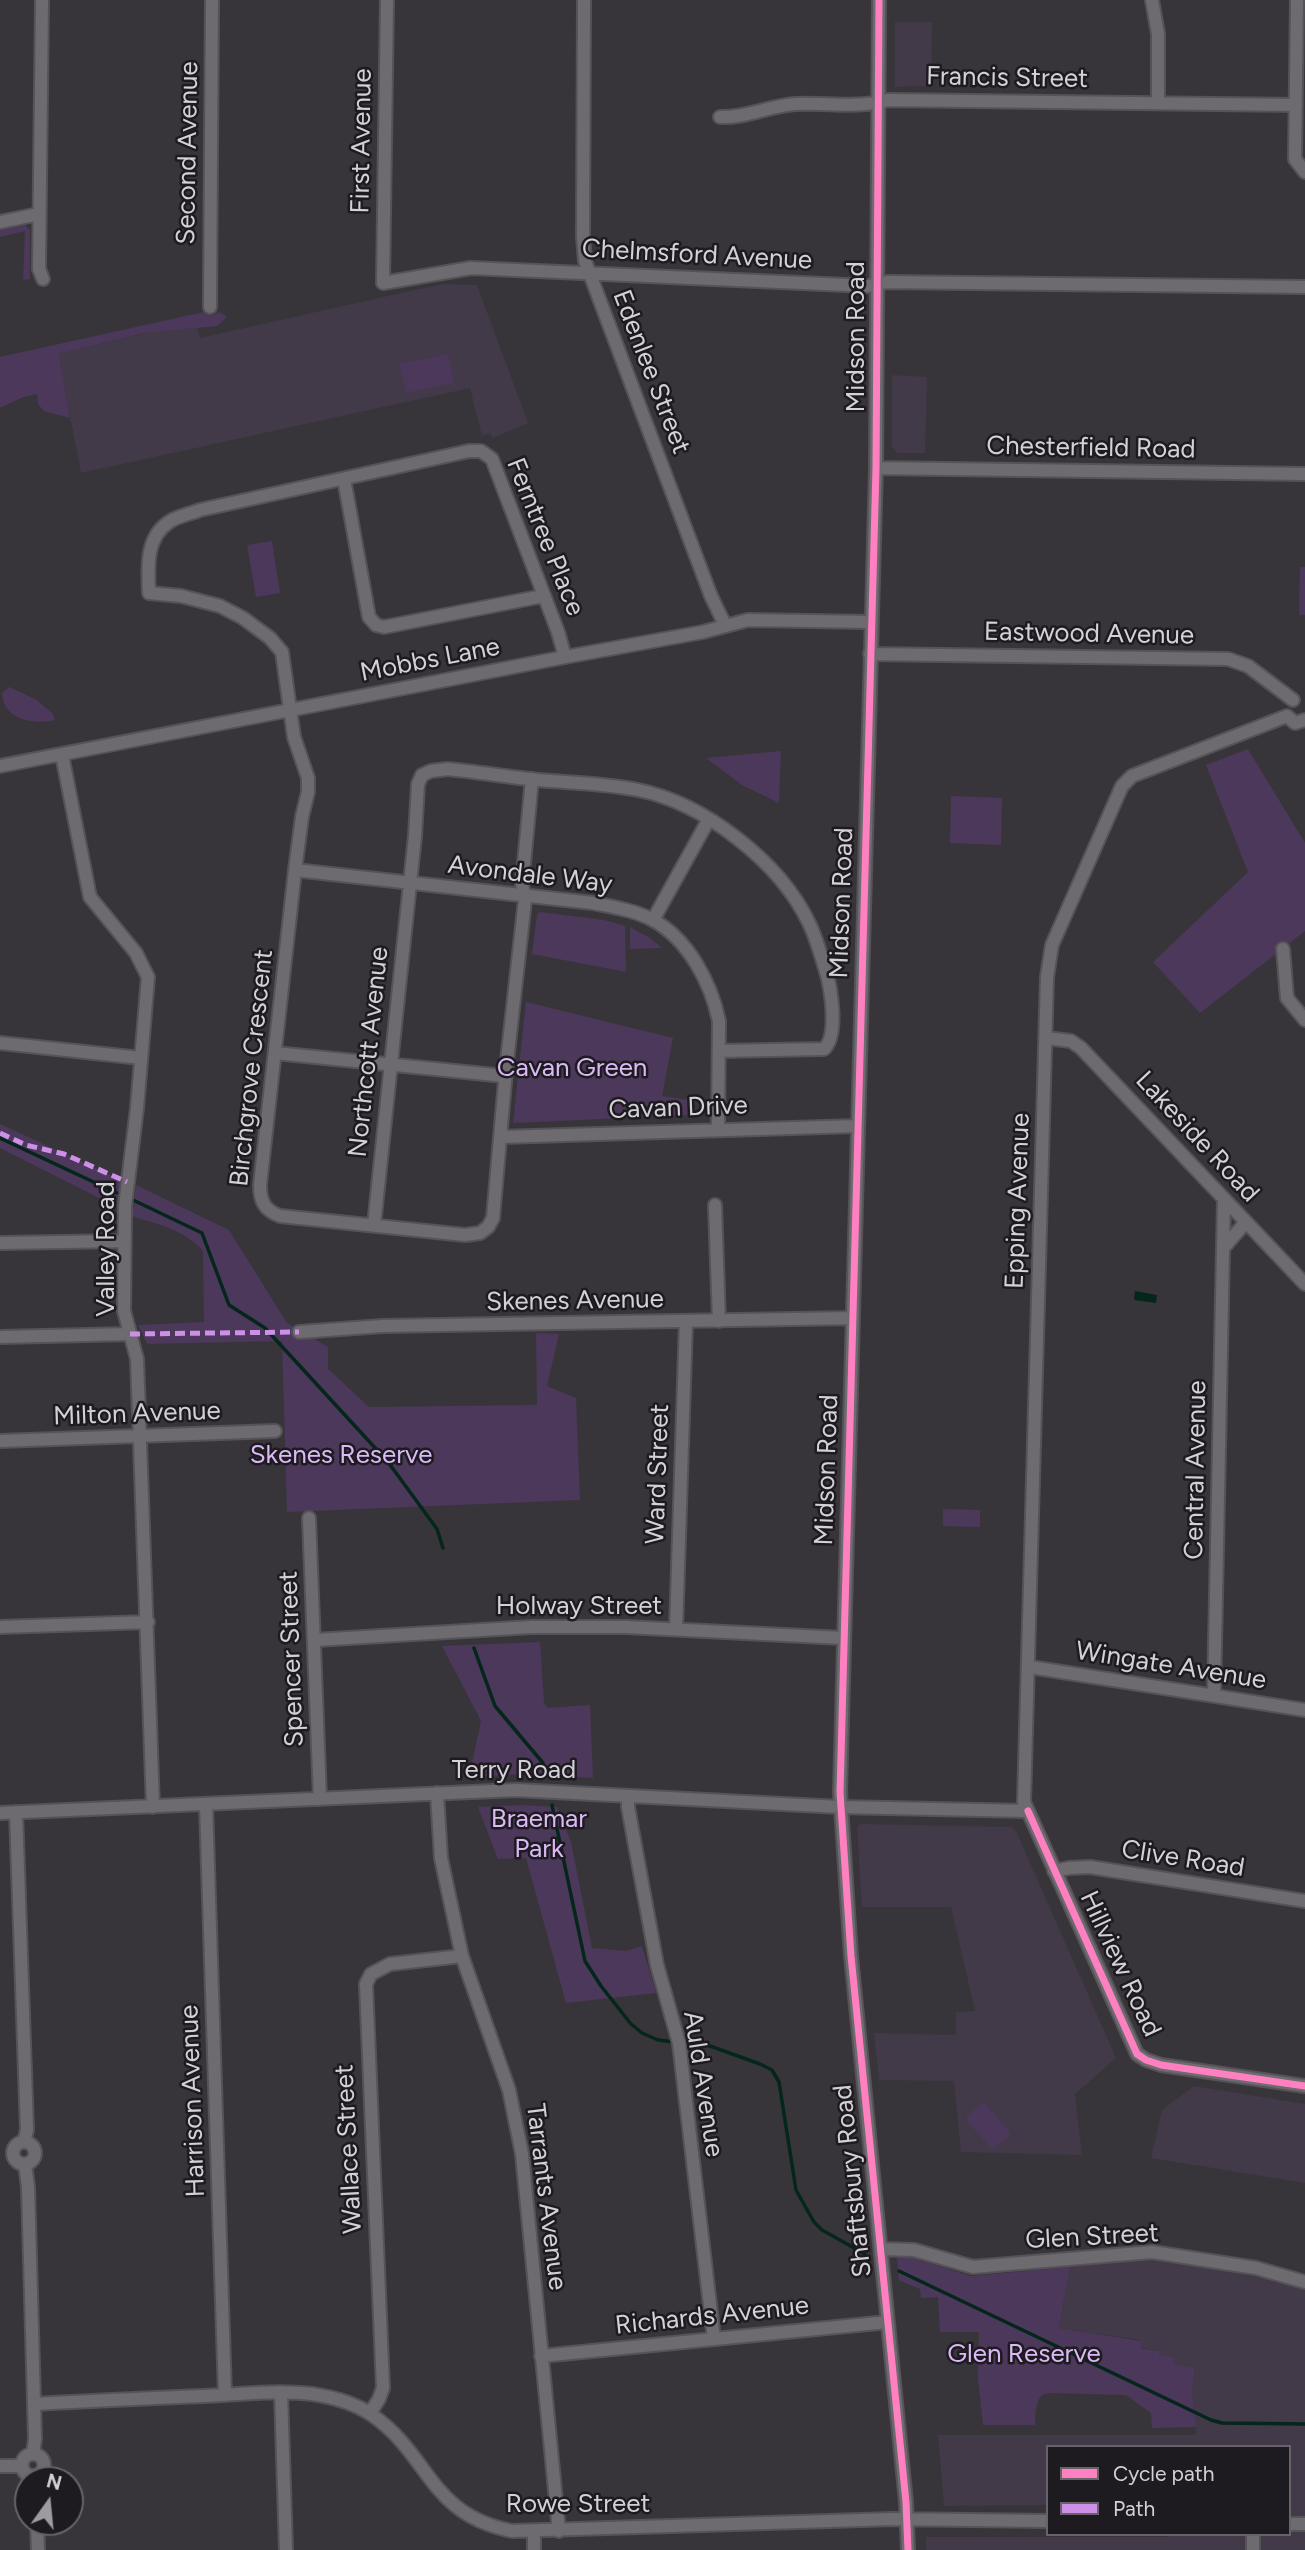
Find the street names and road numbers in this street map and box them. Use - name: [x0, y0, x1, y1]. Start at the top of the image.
- street label: Second Avenue: [171, 61, 205, 245]
- street label: Francis Street: [926, 61, 1088, 95]
- street label: First Avenue: [345, 68, 379, 214]
- street label: Chelmsford Avenue: [581, 233, 813, 277]
- street label: Midson Road: [840, 261, 872, 413]
- street label: Edenlee Street: [605, 286, 697, 458]
- street label: Chesterfield Road: [986, 431, 1196, 465]
- street label: Ferntree Place: [499, 454, 591, 620]
- street label: Eastwood Avenue: [984, 617, 1194, 651]
- street label: Mobbs Lane: [358, 631, 502, 689]
- street label: Midson Road: [824, 827, 860, 979]
- street label: Avondale Way: [446, 849, 614, 901]
- street label: Northcott Avenue: [342, 945, 396, 1159]
- street label: Birchgrove Crescent: [224, 948, 280, 1188]
- street label: Lakeside Road: [1129, 1065, 1265, 1209]
- street label: Cavan Drive: [608, 1090, 748, 1126]
- street label: Epping Avenue: [999, 1112, 1037, 1290]
- street label: Valley Road: [90, 1181, 122, 1317]
- street label: Skenes Avenue: [486, 1284, 664, 1318]
- street label: Central Avenue: [1179, 1380, 1213, 1560]
- street label: Midson Road: [809, 1394, 845, 1546]
- street label: Milton Avenue: [53, 1395, 221, 1433]
- street label: Ward Street: [640, 1403, 676, 1545]
- street label: Spencer Street: [273, 1570, 311, 1748]
- street label: Holway Street: [496, 1590, 662, 1622]
- street label: Wingate Avenue: [1074, 1636, 1268, 1696]
- street label: Terry Road: [452, 1754, 576, 1786]
- street label: Clive Road: [1119, 1834, 1247, 1884]
- street label: Hillview Road: [1073, 1886, 1167, 2042]
- street label: Harrison Avenue: [174, 2004, 212, 2198]
- street label: Auld Avenue: [676, 2009, 730, 2159]
- street label: Wallace Street: [329, 2064, 369, 2234]
- street label: Shaftsbury Road: [827, 2083, 879, 2279]
- street label: Tarrants Avenue: [519, 2102, 573, 2292]
- street label: Glen Street: [1025, 2218, 1159, 2256]
- street label: Richards Avenue: [614, 2290, 810, 2342]
- street label: Rowe Street: [506, 2488, 650, 2520]

